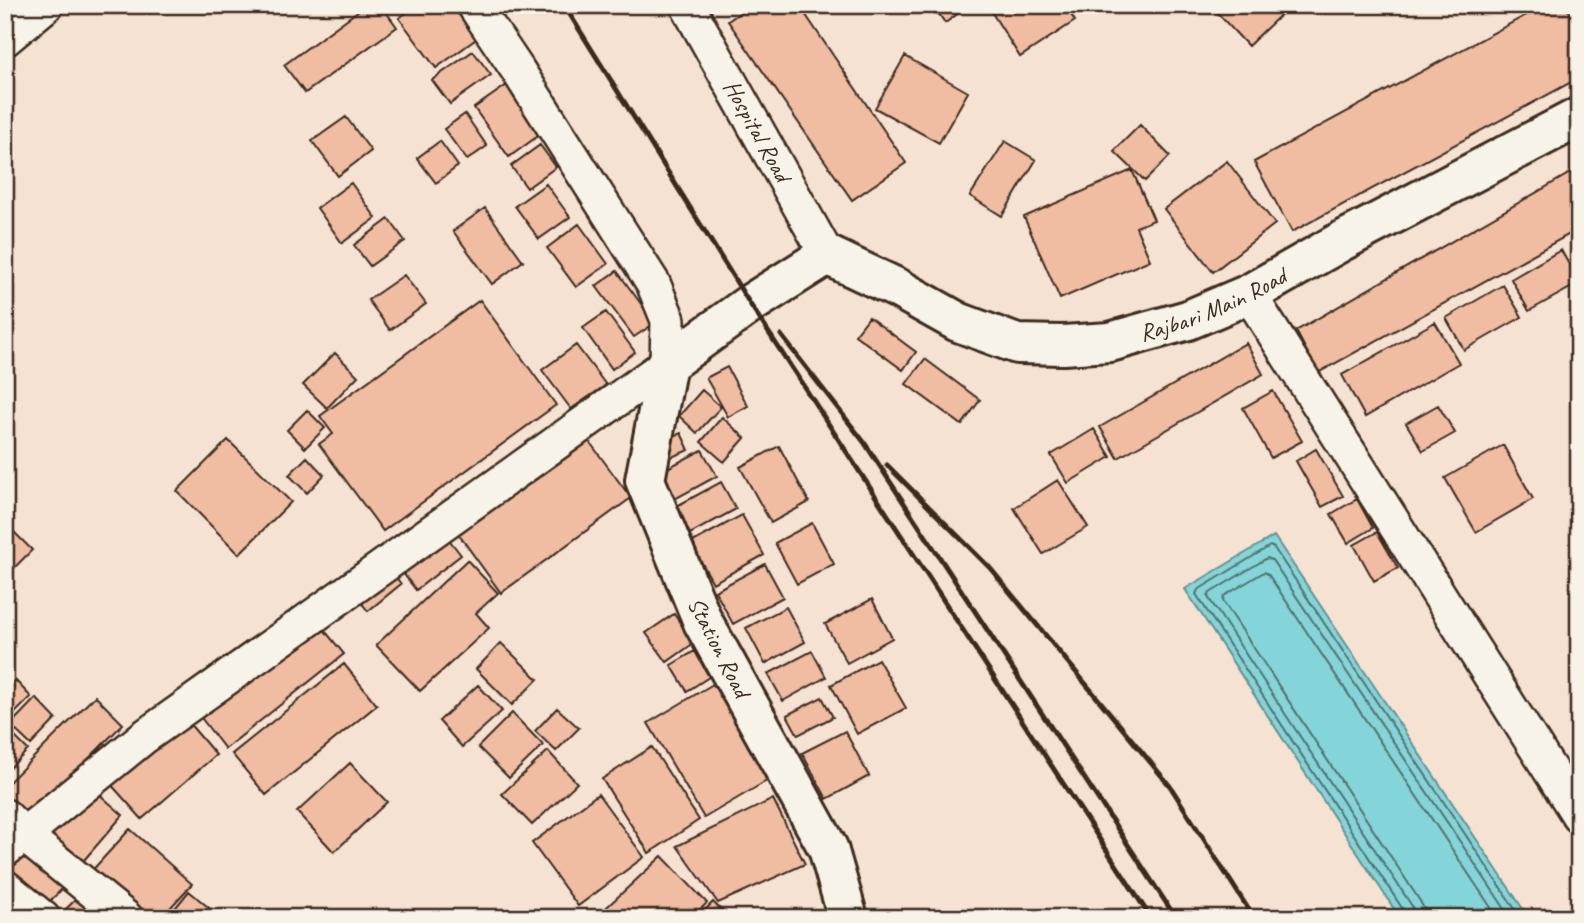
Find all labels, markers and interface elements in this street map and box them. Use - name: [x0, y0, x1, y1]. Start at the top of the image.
- street label: Hospital Road: [717, 75, 799, 190]
- street label: Rajbari Main Road: [1136, 259, 1295, 348]
- street label: Station Road: [681, 592, 759, 705]

